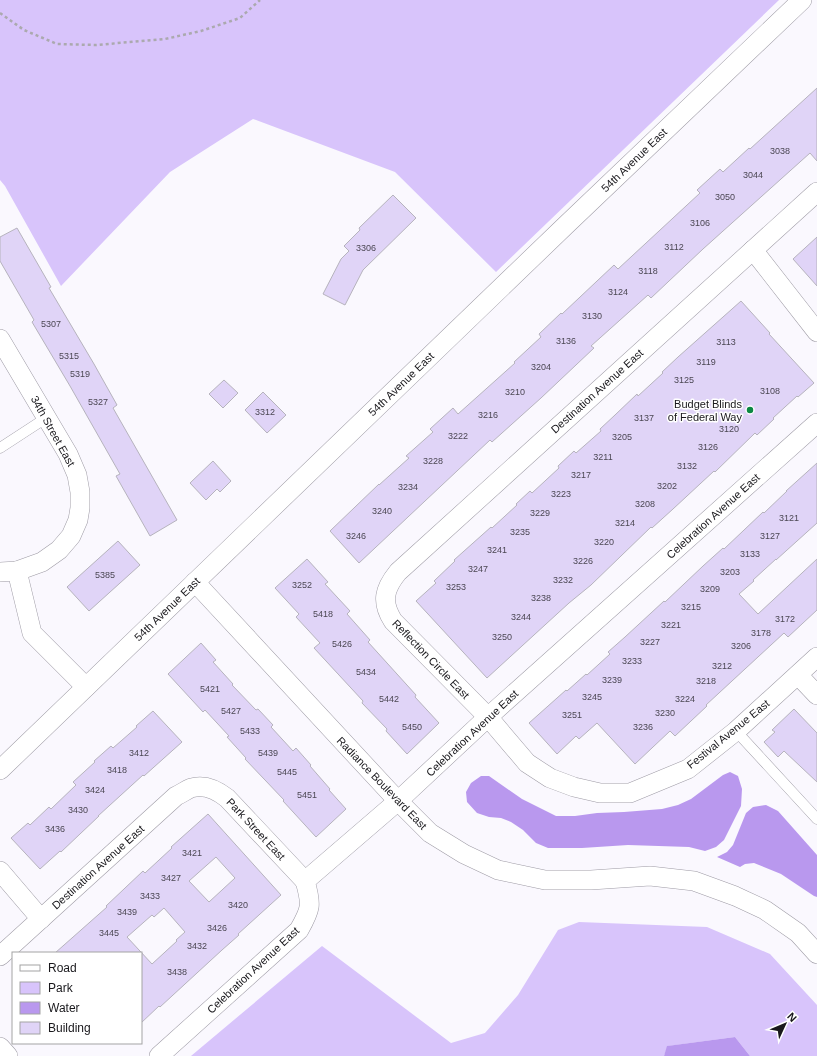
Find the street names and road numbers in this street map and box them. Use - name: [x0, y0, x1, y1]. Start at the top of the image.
- street label: 54th Avenue East: [599, 126, 669, 194]
- street label: Destination Avenue East: [549, 347, 645, 435]
- street label: 54th Avenue East: [366, 350, 436, 418]
- street label: 34th Street East: [29, 394, 77, 468]
- street label: Celebration Avenue East: [664, 471, 762, 561]
- street label: 54th Avenue East: [132, 575, 202, 643]
- street label: Reflection Circle East: [390, 617, 472, 701]
- street label: Celebration Avenue East: [424, 687, 520, 779]
- street label: Festival Avenue East: [684, 697, 772, 771]
- street label: Radiance Boulevard East: [335, 734, 429, 832]
- street label: Park Street East: [224, 796, 288, 862]
- street label: Destination Avenue East: [50, 823, 146, 911]
- street label: Celebration Avenue East: [205, 924, 301, 1016]

